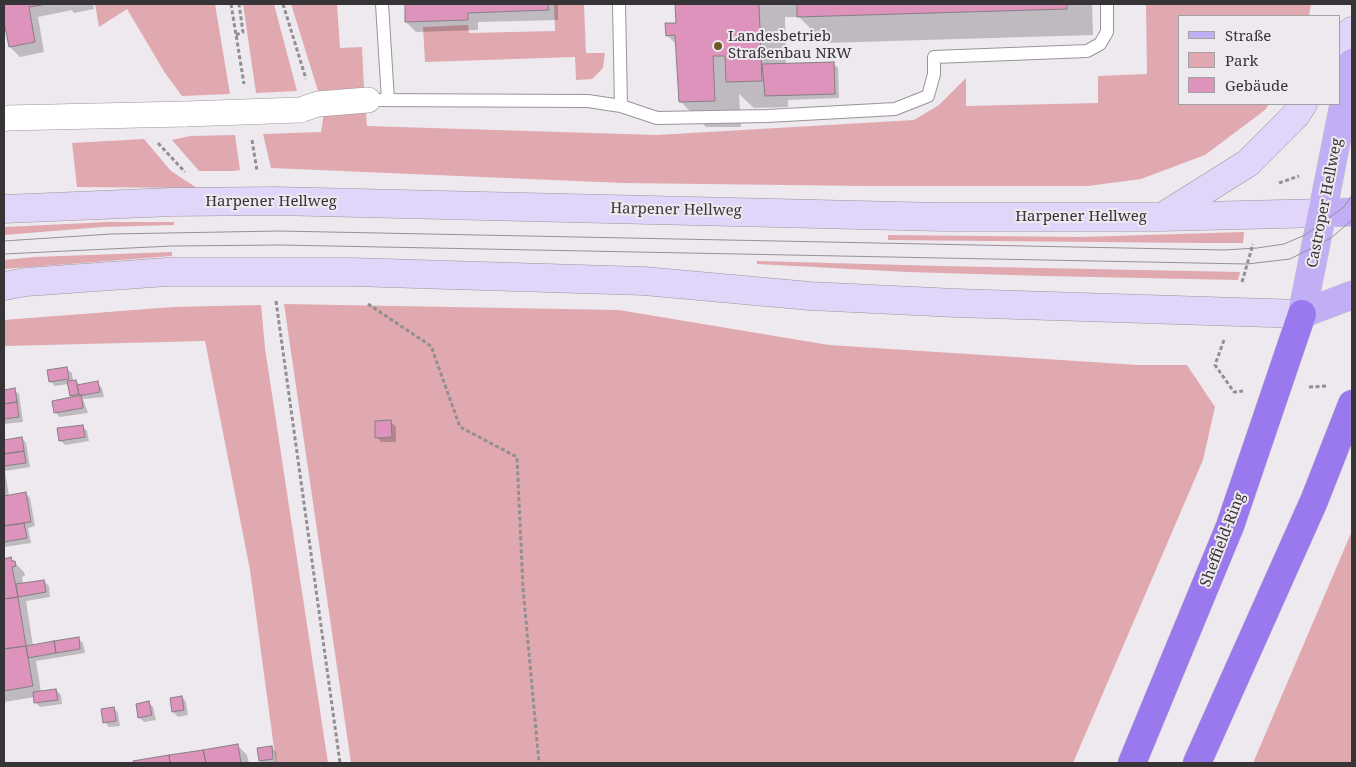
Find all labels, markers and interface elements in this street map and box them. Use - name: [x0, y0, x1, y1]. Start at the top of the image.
- legend: [1178, 15, 1341, 105]
- text: Straße: [1225, 25, 1271, 45]
- place label: Landesbetrieb Straßenbau NRW: [728, 28, 852, 63]
- marker: Landesbetrieb Straßenbau NRW: [712, 40, 724, 52]
- text: Park: [1225, 50, 1258, 70]
- text: Gebäude: [1225, 75, 1288, 95]
- street label: Castroper Hellweg: [1304, 137, 1346, 269]
- street label: Harpener Hellweg: [205, 193, 337, 211]
- street label: Harpener Hellweg: [610, 200, 742, 220]
- street label: Harpener Hellweg: [1015, 208, 1147, 226]
- street label: Sheffield-Ring: [1197, 490, 1249, 590]

